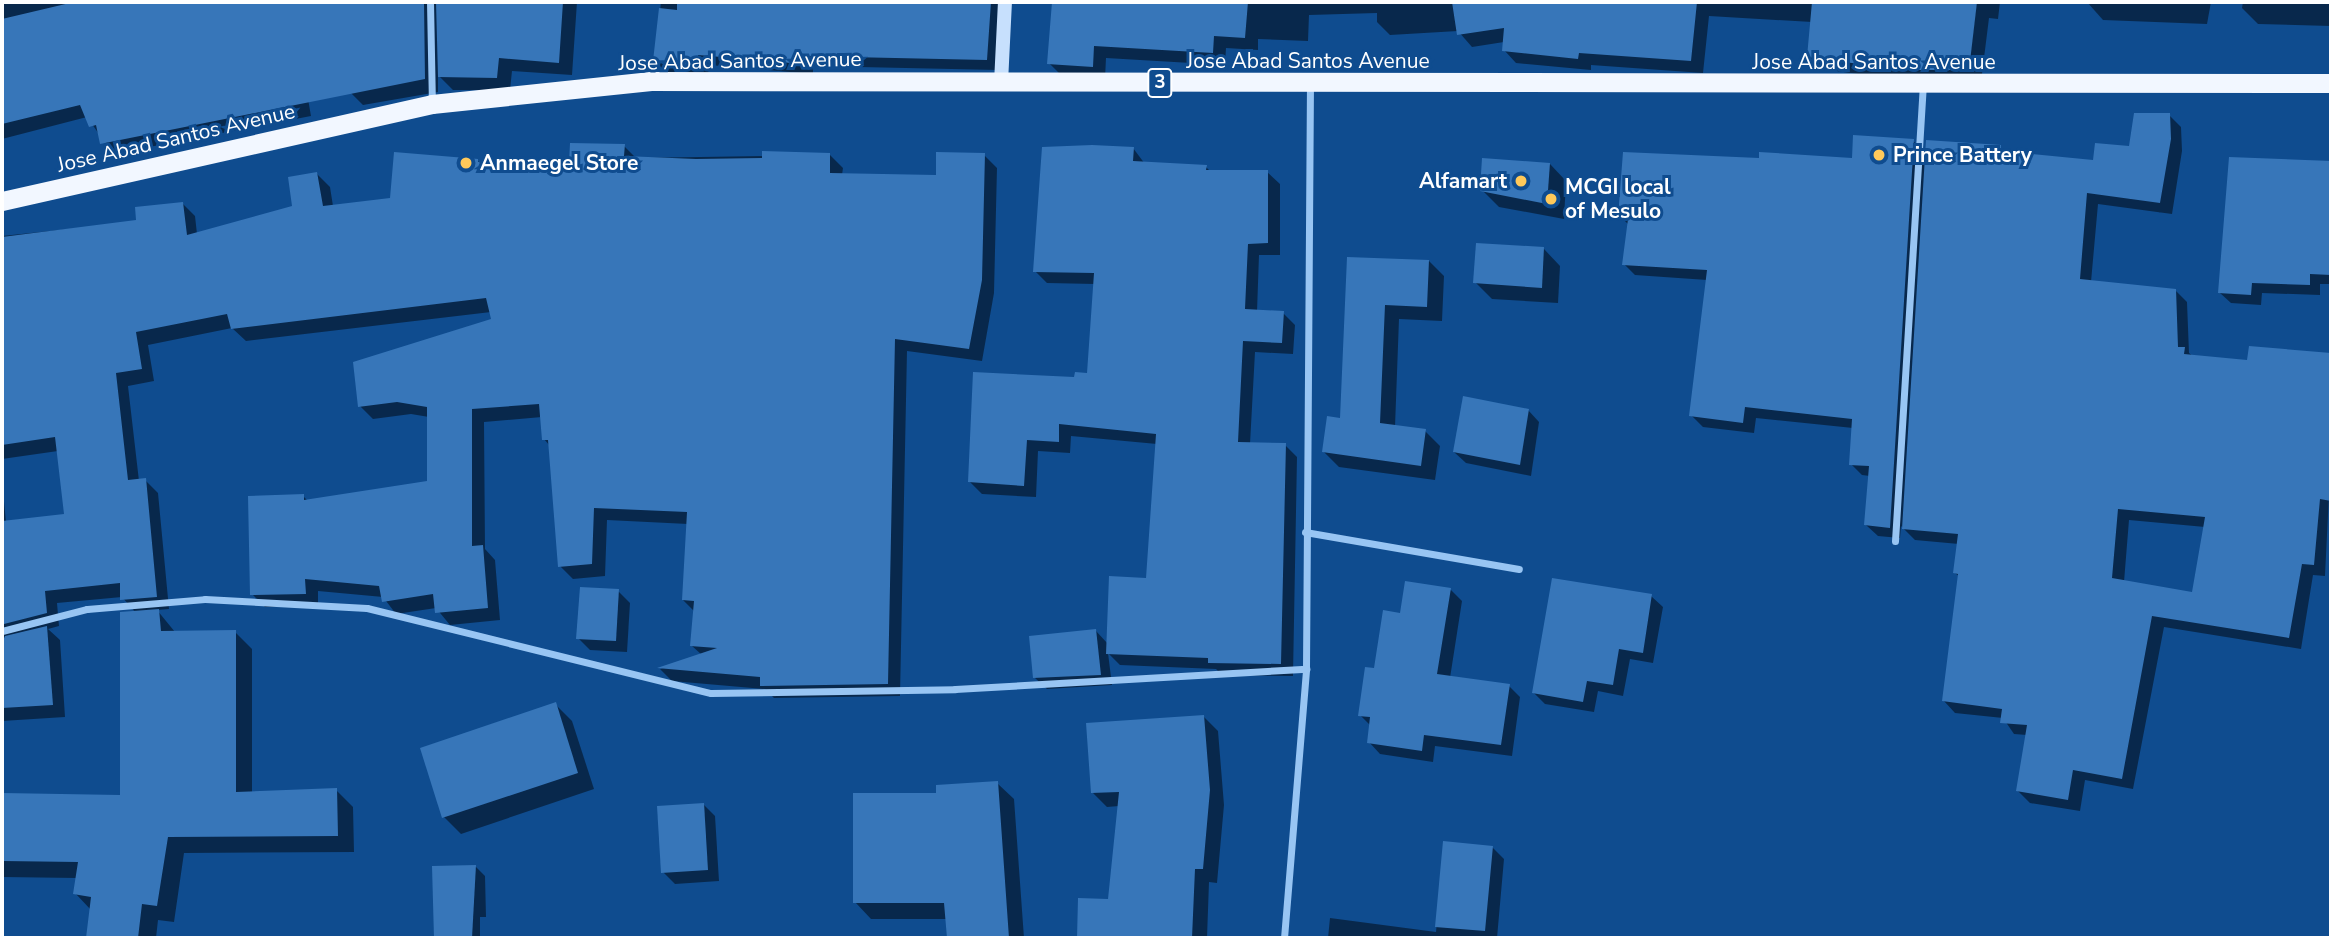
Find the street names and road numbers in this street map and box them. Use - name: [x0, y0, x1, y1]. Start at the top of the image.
- street label: Jose Abad Santos Avenue: [618, 46, 862, 76]
- street label: Jose Abad Santos Avenue: [1186, 48, 1430, 74]
- street label: Jose Abad Santos Avenue: [1752, 49, 1996, 75]
- road number: 3: [1146, 68, 1174, 99]
- street label: Jose Abad Santos Avenue: [55, 98, 297, 178]

